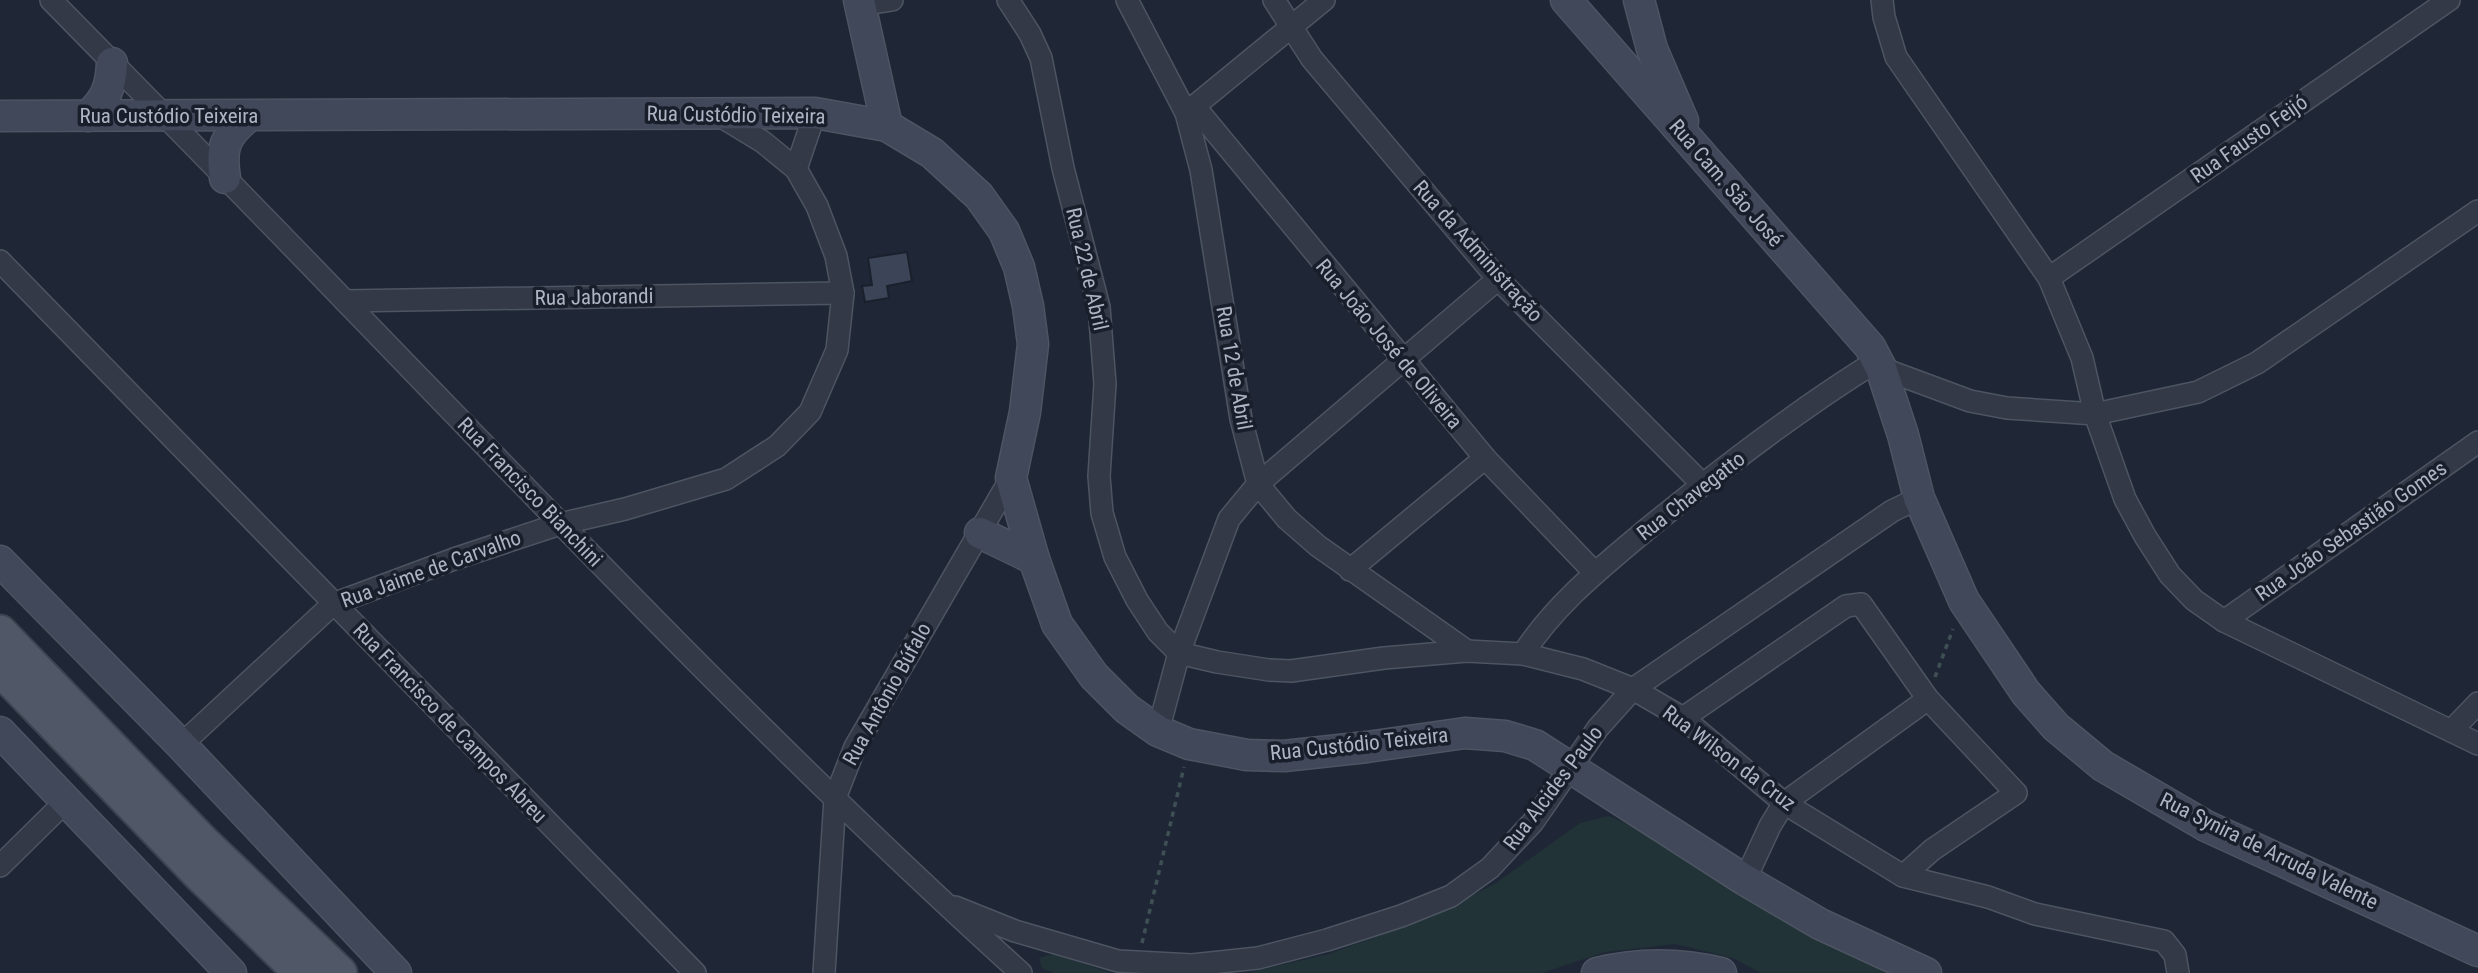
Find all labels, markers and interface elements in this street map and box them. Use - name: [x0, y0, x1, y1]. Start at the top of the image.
- street label: Rua Fausto Feijó: [2186, 90, 2312, 188]
- street label: Rua Custódio Teixeira: [646, 101, 826, 129]
- street label: Rua Custódio Teixeira: [80, 104, 258, 128]
- street label: Rua Cam. São José: [1664, 114, 1788, 252]
- street label: Rua da Administração: [1408, 175, 1548, 327]
- street label: Rua 22 de Abril: [1061, 205, 1113, 333]
- street label: Rua João José de Oliveira: [1311, 254, 1467, 434]
- street label: Rua Jaborandi: [534, 284, 654, 310]
- street label: Rua 12 de Abril: [1211, 304, 1257, 432]
- street label: Rua Francisco Bianchini: [453, 413, 607, 571]
- street label: Rua Chavegatto: [1632, 447, 1750, 545]
- street label: Rua João Sebastião Gomes: [2251, 456, 2451, 606]
- street label: Rua Jaime de Carvalho: [338, 525, 524, 613]
- street label: Rua Francisco de Campos Abreu: [348, 618, 552, 828]
- street label: Rua Antônio Búfalo: [838, 619, 936, 769]
- street label: Rua Wilson da Cruz: [1658, 700, 1800, 816]
- street label: Rua Alcides Paulo: [1498, 721, 1608, 855]
- street label: Rua Custódio Teixeira: [1269, 723, 1449, 765]
- street label: Rua Synira de Arruda Valente: [2156, 788, 2382, 914]

